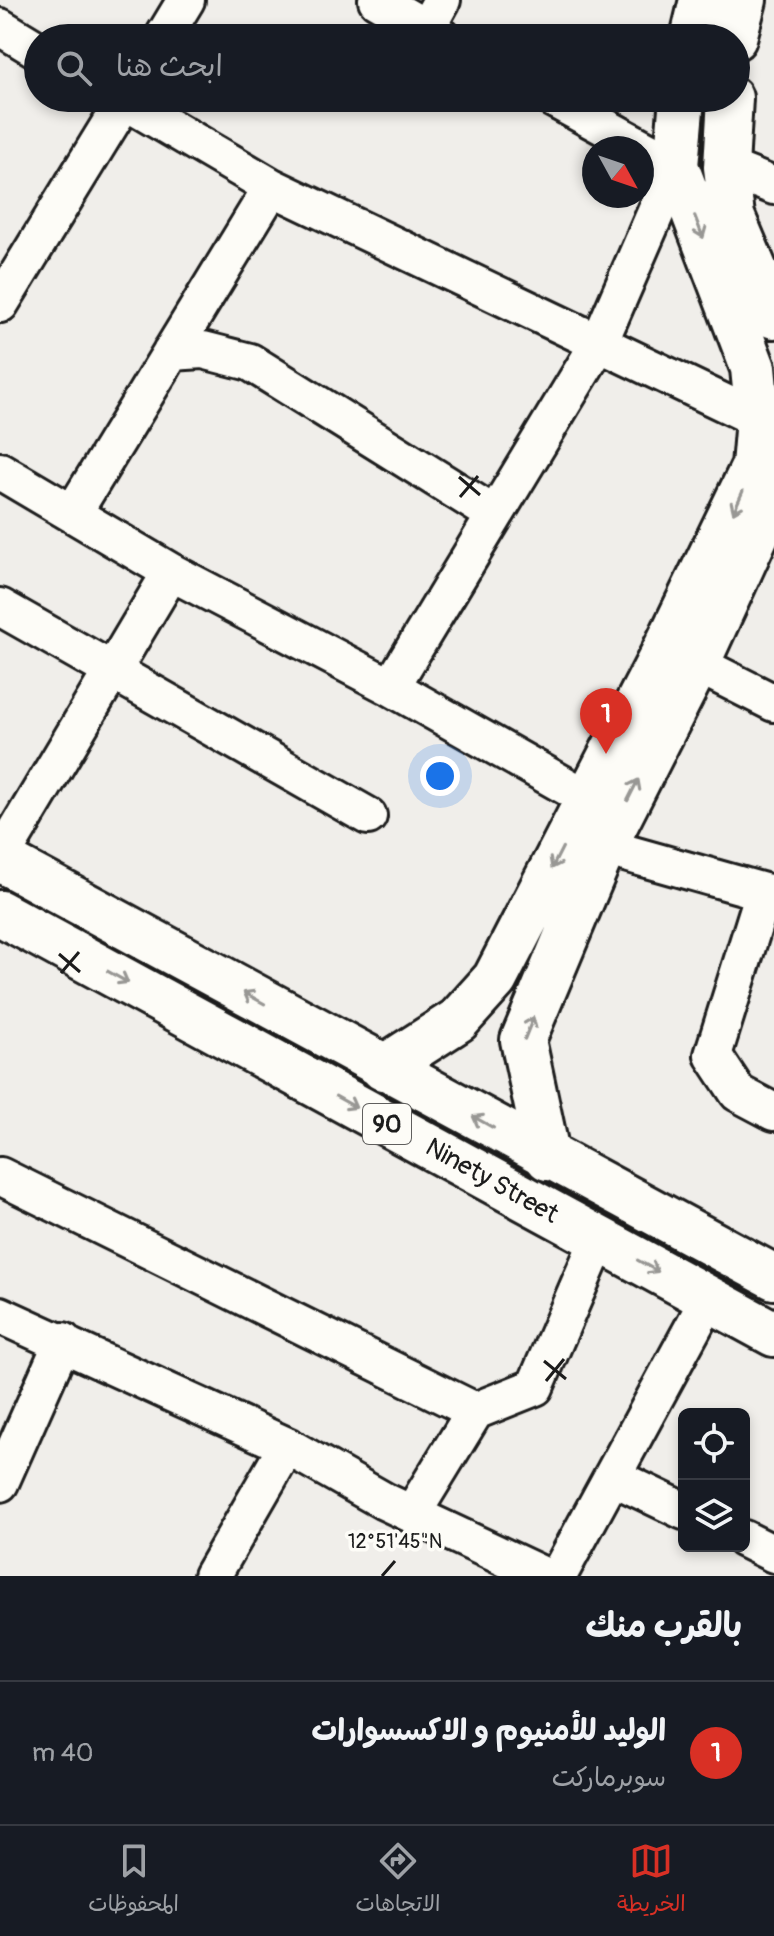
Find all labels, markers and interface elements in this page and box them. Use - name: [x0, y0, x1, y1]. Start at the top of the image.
- search box: [24, 24, 750, 112]
- icon: search: [52, 46, 96, 90]
- text: ابحث هنا: [116, 48, 223, 85]
- north arrow: [582, 136, 654, 208]
- one-way arrow: [693, 215, 707, 239]
- one-way arrow: [729, 489, 744, 514]
- pin: 1: [580, 688, 632, 754]
- your location: [420, 756, 460, 796]
- one-way arrow: [626, 778, 641, 802]
- one-way arrow: [548, 846, 564, 870]
- one-way arrow: [106, 970, 129, 986]
- one-way arrow: [243, 990, 267, 1005]
- one-way arrow: [522, 1016, 537, 1041]
- one-way arrow: [334, 1094, 358, 1110]
- road number: 90: [363, 1104, 411, 1144]
- one-way arrow: [471, 1114, 495, 1130]
- street label: Ninety Street: [420, 1131, 565, 1231]
- one-way arrow: [636, 1259, 659, 1275]
- map controls: [678, 1408, 750, 1552]
- button: locate: [678, 1408, 750, 1480]
- button: layers: [678, 1480, 750, 1552]
- text: 12°51'45"N: [348, 1529, 442, 1554]
- text: بالقرب منك: [586, 1605, 742, 1648]
- text: الوليد للأمنيوم و الاكسسوارات: [312, 1712, 666, 1749]
- text: 40 m: [32, 1737, 94, 1769]
- text: 1: [711, 1737, 721, 1769]
- text: سوبرماركت: [552, 1762, 666, 1794]
- tab: المحفوظات: [88, 1839, 179, 1923]
- tab: الاتجاهات: [356, 1839, 440, 1923]
- tab: الخريطة: [617, 1839, 686, 1923]

